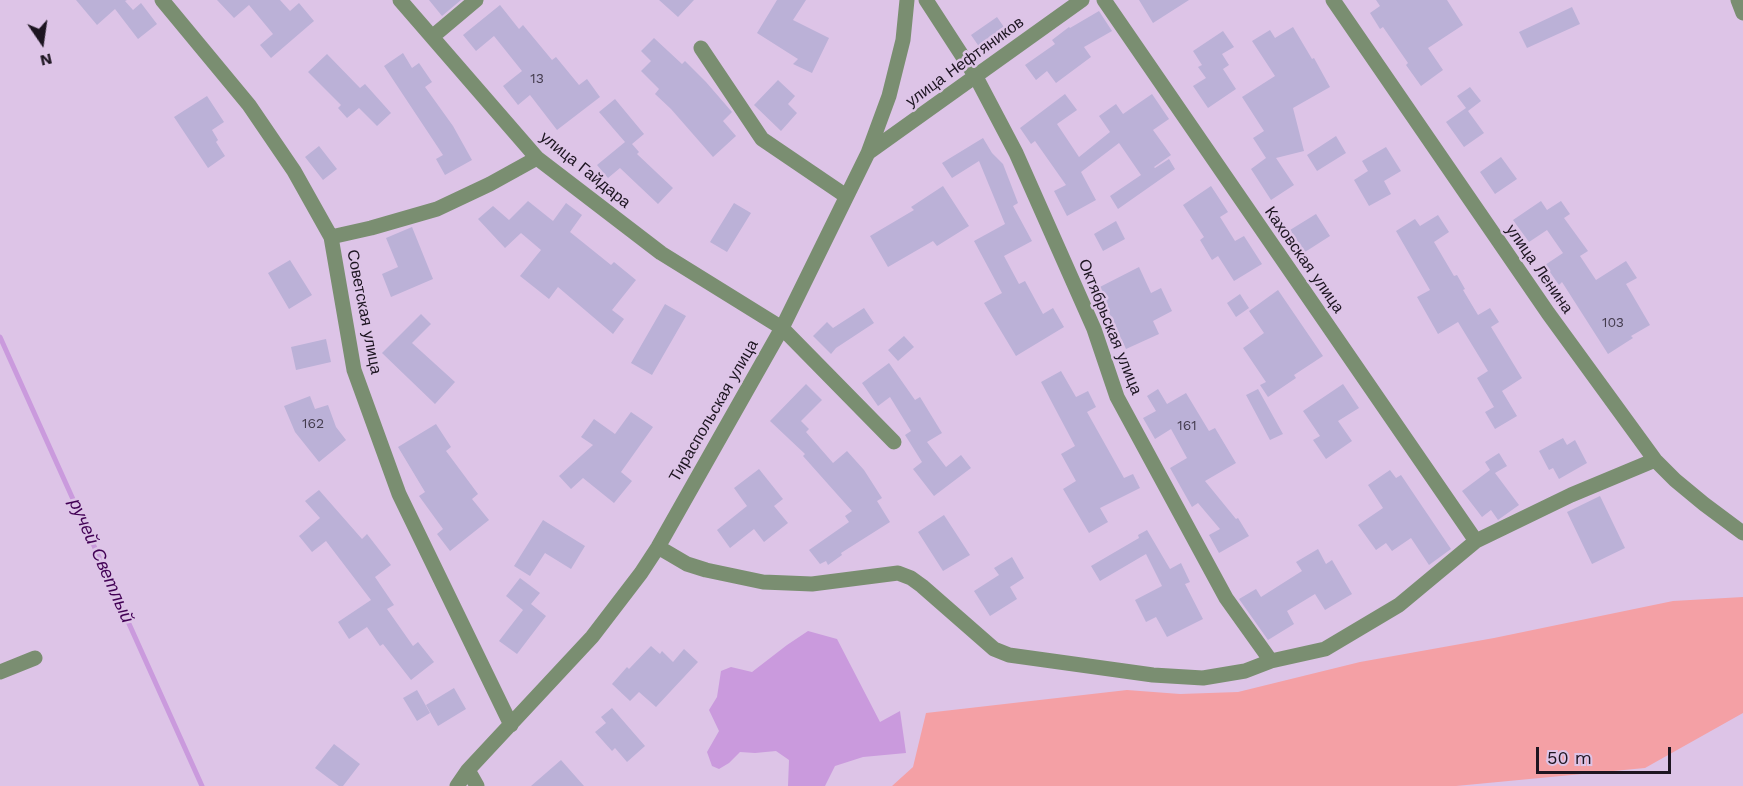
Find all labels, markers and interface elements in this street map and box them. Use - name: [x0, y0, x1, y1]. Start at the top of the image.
- north arrow: [12, 12, 72, 72]
- street label: улица Нефтяников: [902, 13, 1028, 111]
- text: N: [38, 49, 54, 71]
- house number: 13: [530, 71, 544, 87]
- street label: улица Гайдара: [536, 128, 634, 212]
- street label: Каховская улица: [1260, 203, 1348, 317]
- street label: улица Ленина: [1501, 221, 1577, 317]
- street label: Советская улица: [342, 248, 386, 376]
- street label: Октябрьская улица: [1074, 256, 1146, 398]
- house number: 103: [1602, 315, 1624, 331]
- street label: Тираспольская улица: [665, 336, 763, 486]
- house number: 162: [302, 416, 324, 432]
- house number: 161: [1177, 418, 1197, 434]
- water label: ручей Светлый: [64, 496, 138, 626]
- scale bar: [1539, 735, 1674, 773]
- text: 50 m: [1547, 747, 1592, 768]

